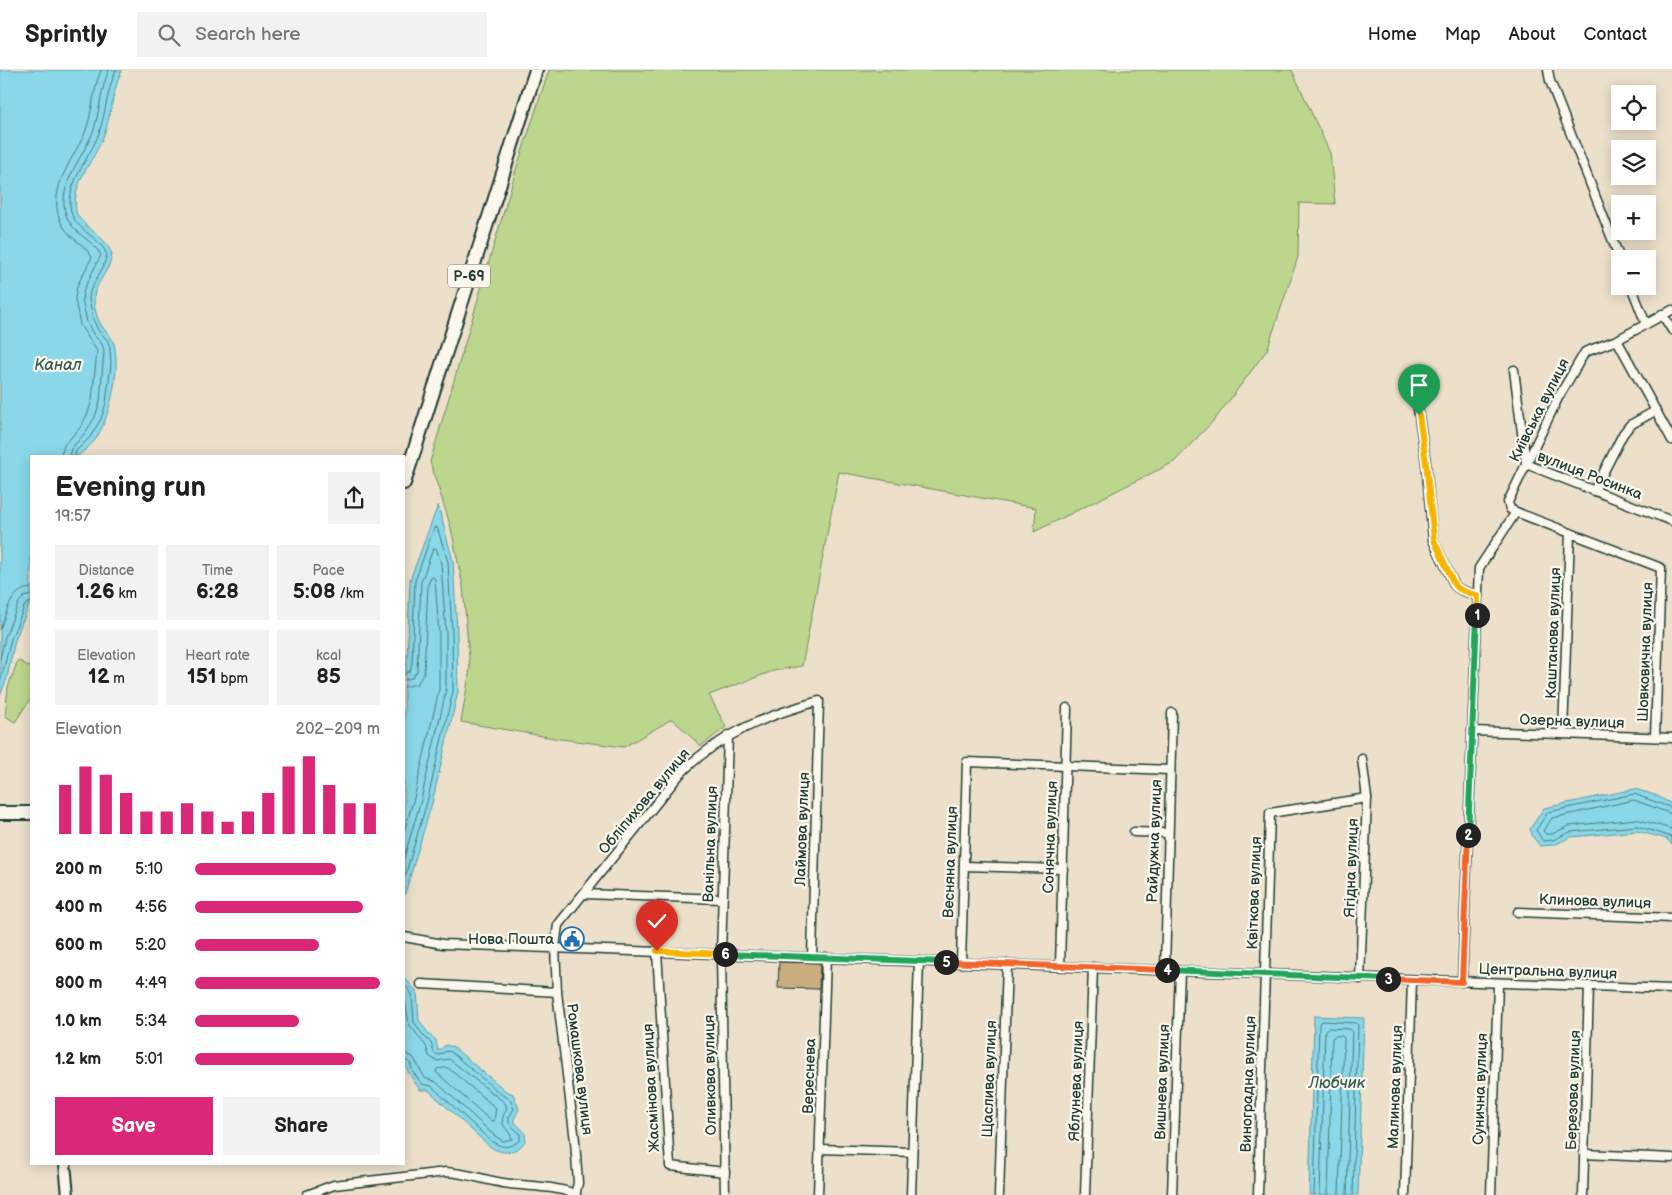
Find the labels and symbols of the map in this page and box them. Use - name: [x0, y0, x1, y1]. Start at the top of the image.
- road number: Р-69: [448, 265, 490, 288]
- street label: Київська вулиця: [1505, 355, 1574, 465]
- water label: Канал: [34, 356, 82, 375]
- pin: [1398, 364, 1440, 415]
- street label: вулиця Росинка: [1535, 447, 1645, 504]
- street label: Каштанова вулиця: [1542, 567, 1565, 699]
- street label: Шовковична вулиця: [1634, 582, 1657, 722]
- pin: 1: [1464, 602, 1490, 628]
- street label: Озерна вулиця: [1519, 710, 1625, 733]
- street label: Обліпихова вулиця: [595, 745, 694, 858]
- street label: Лаймова вулиця: [791, 772, 814, 887]
- street label: Райдужна вулиця: [1143, 779, 1166, 903]
- street label: Сонячна вулиця: [1039, 780, 1062, 894]
- street label: Ванільна вулиця: [699, 785, 722, 903]
- street label: Весняна вулиця: [939, 806, 962, 918]
- street label: Ягідна вулиця: [1340, 818, 1363, 918]
- pin: 2: [1456, 822, 1480, 848]
- street label: Квіткова вулиця: [1243, 836, 1266, 950]
- street label: Клинова вулиця: [1538, 890, 1652, 913]
- pin: [636, 900, 678, 951]
- public building icon: Нова Пошта: [559, 926, 585, 952]
- place label: Нова Пошта: [468, 930, 554, 949]
- pin: 6: [712, 942, 738, 966]
- pin: 5: [934, 950, 958, 974]
- pin: 4: [1154, 958, 1180, 982]
- street label: Центральна вулиця: [1478, 960, 1618, 983]
- pin: 3: [1376, 966, 1400, 992]
- street label: Ромашкова вулиця: [562, 1002, 597, 1136]
- street label: Оливкова вулиця: [700, 1015, 721, 1135]
- street label: Виноградна вулиця: [1237, 1015, 1260, 1153]
- street label: Щаслива вулиця: [978, 1020, 1001, 1138]
- street label: Яблунева вулиця: [1065, 1020, 1088, 1142]
- street label: Жасмінова вулиця: [639, 1023, 664, 1153]
- street label: Вишнева вулиця: [1151, 1024, 1174, 1140]
- street label: Малинова вулиця: [1384, 1025, 1407, 1149]
- street label: Березова вулиця: [1562, 1030, 1585, 1150]
- street label: Сунична вулиця: [1469, 1033, 1492, 1145]
- street label: Вереснева: [799, 1038, 820, 1114]
- water label: Любчик: [1308, 1074, 1366, 1093]

